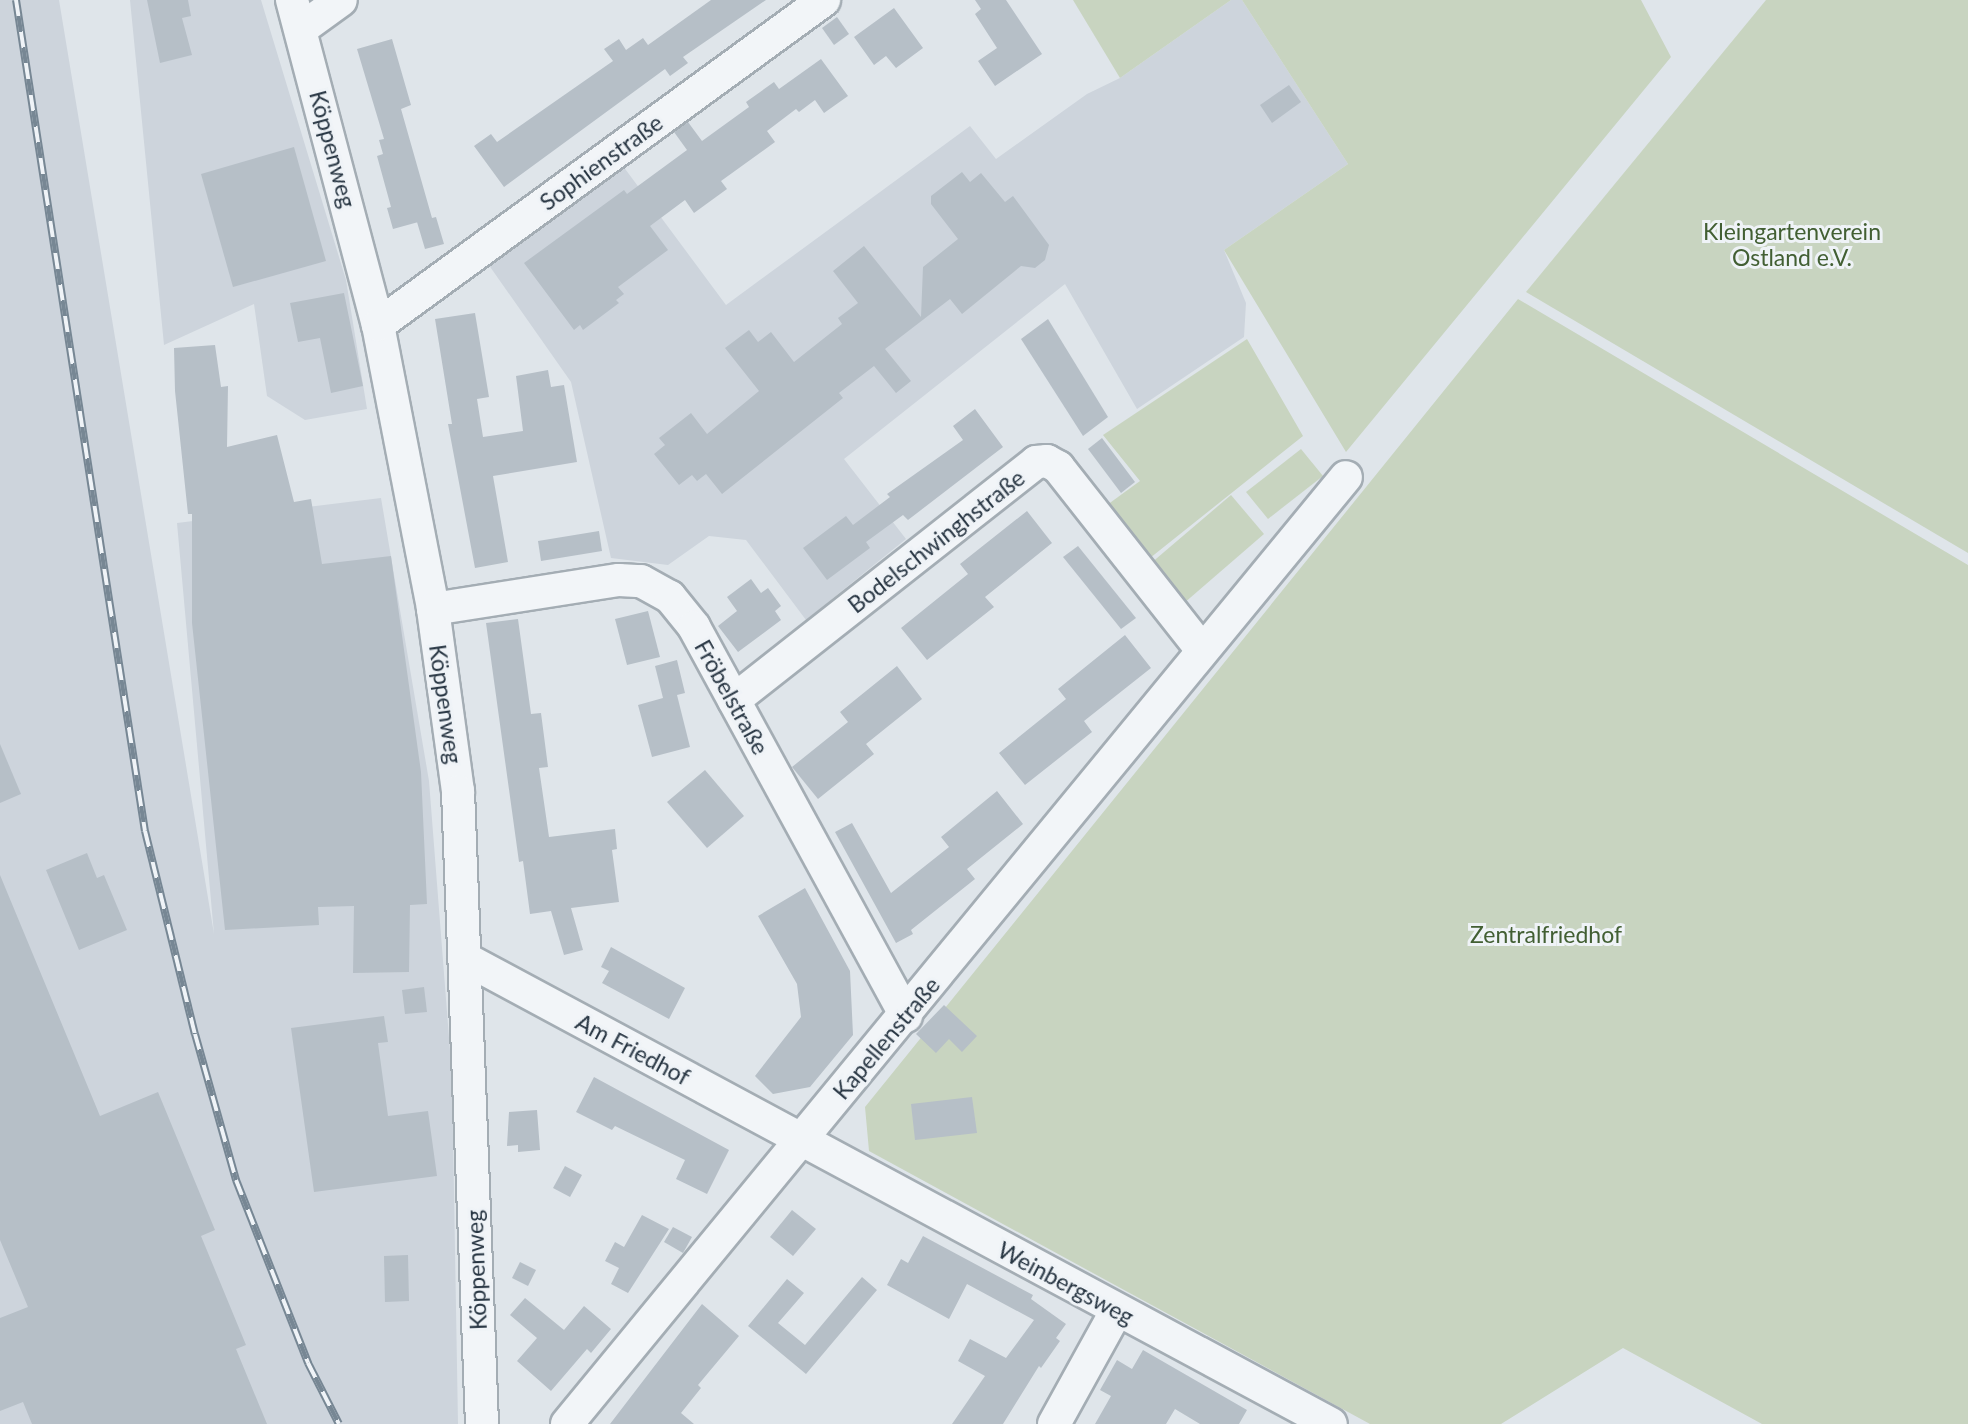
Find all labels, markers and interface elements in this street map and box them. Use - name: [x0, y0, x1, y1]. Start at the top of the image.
- street label: Köppenweg: [304, 87, 362, 211]
- street label: Sophienstraße: [534, 108, 668, 216]
- park label: Kleingartenverein Ostland e.V.: [1703, 217, 1881, 271]
- street label: Bodelschwinghstraße: [842, 464, 1030, 618]
- street label: Fröbelstraße: [689, 635, 775, 759]
- street label: Köppenweg: [424, 643, 468, 765]
- park label: Zentralfriedhof: [1470, 920, 1622, 948]
- street label: Kapellenstraße: [827, 971, 945, 1105]
- street label: Am Friedhof: [571, 1007, 695, 1091]
- street label: Köppenweg: [460, 1209, 492, 1331]
- street label: Weinbergsweg: [993, 1236, 1139, 1330]

